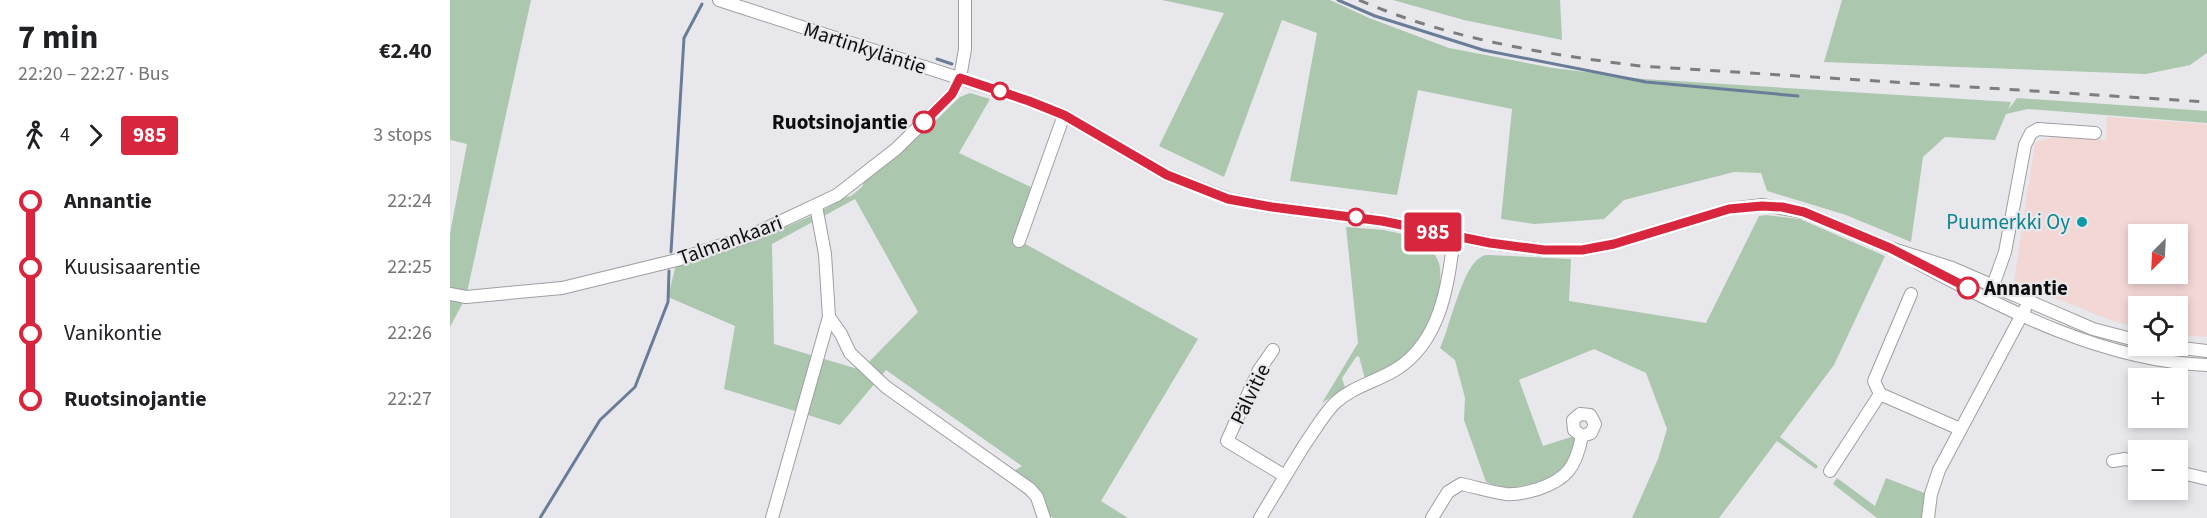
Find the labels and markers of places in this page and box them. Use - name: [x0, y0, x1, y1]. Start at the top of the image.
- unlabelled marker: [991, 82, 1009, 100]
- place label: Ruotsinojantie: [772, 107, 908, 137]
- marker: Ruotsinojantie: [913, 111, 935, 133]
- place label: Puumerkki Oy: [1946, 207, 2070, 237]
- unlabelled marker: [1347, 208, 1365, 226]
- marker: Puumerkki Oy: [2075, 215, 2089, 229]
- place label: Annantie: [1983, 273, 2068, 303]
- marker: Annantie: [1957, 277, 1979, 299]

